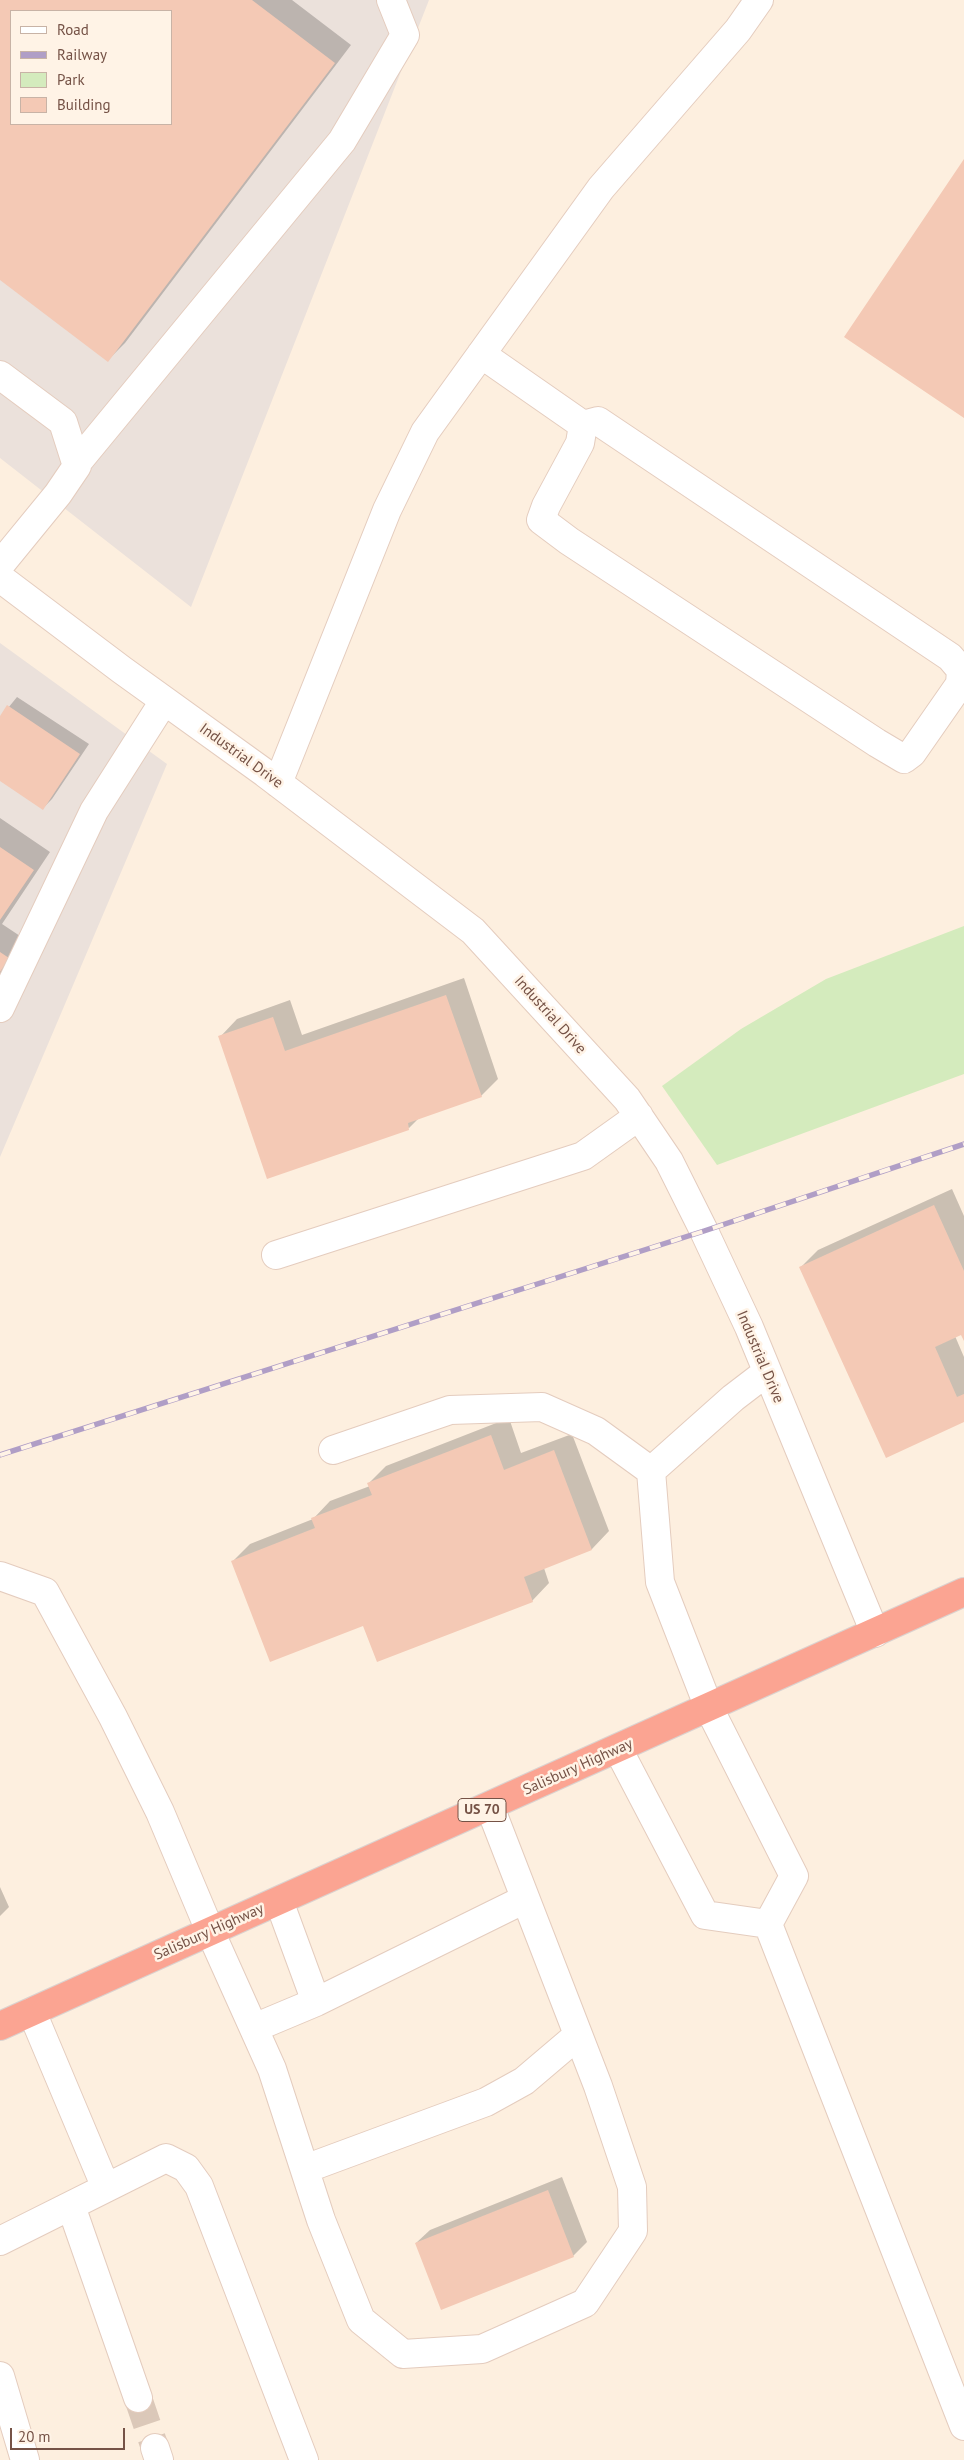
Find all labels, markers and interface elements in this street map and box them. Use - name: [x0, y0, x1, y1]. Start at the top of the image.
- legend: [10, 10, 172, 125]
- text: Road: [57, 20, 89, 39]
- text: Railway: [57, 45, 107, 64]
- text: Park: [57, 70, 85, 89]
- text: Building: [57, 95, 111, 114]
- street label: Industrial Drive: [196, 720, 286, 792]
- street label: Industrial Drive: [510, 972, 590, 1058]
- street label: Industrial Drive: [732, 1308, 788, 1406]
- street label: Salisbury Highway: [520, 1735, 636, 1799]
- road number: US 70: [458, 1798, 506, 1822]
- street label: Salisbury Highway: [151, 1900, 267, 1964]
- scale bar: [12, 2418, 128, 2450]
- text: 20 m: [18, 2427, 51, 2446]

